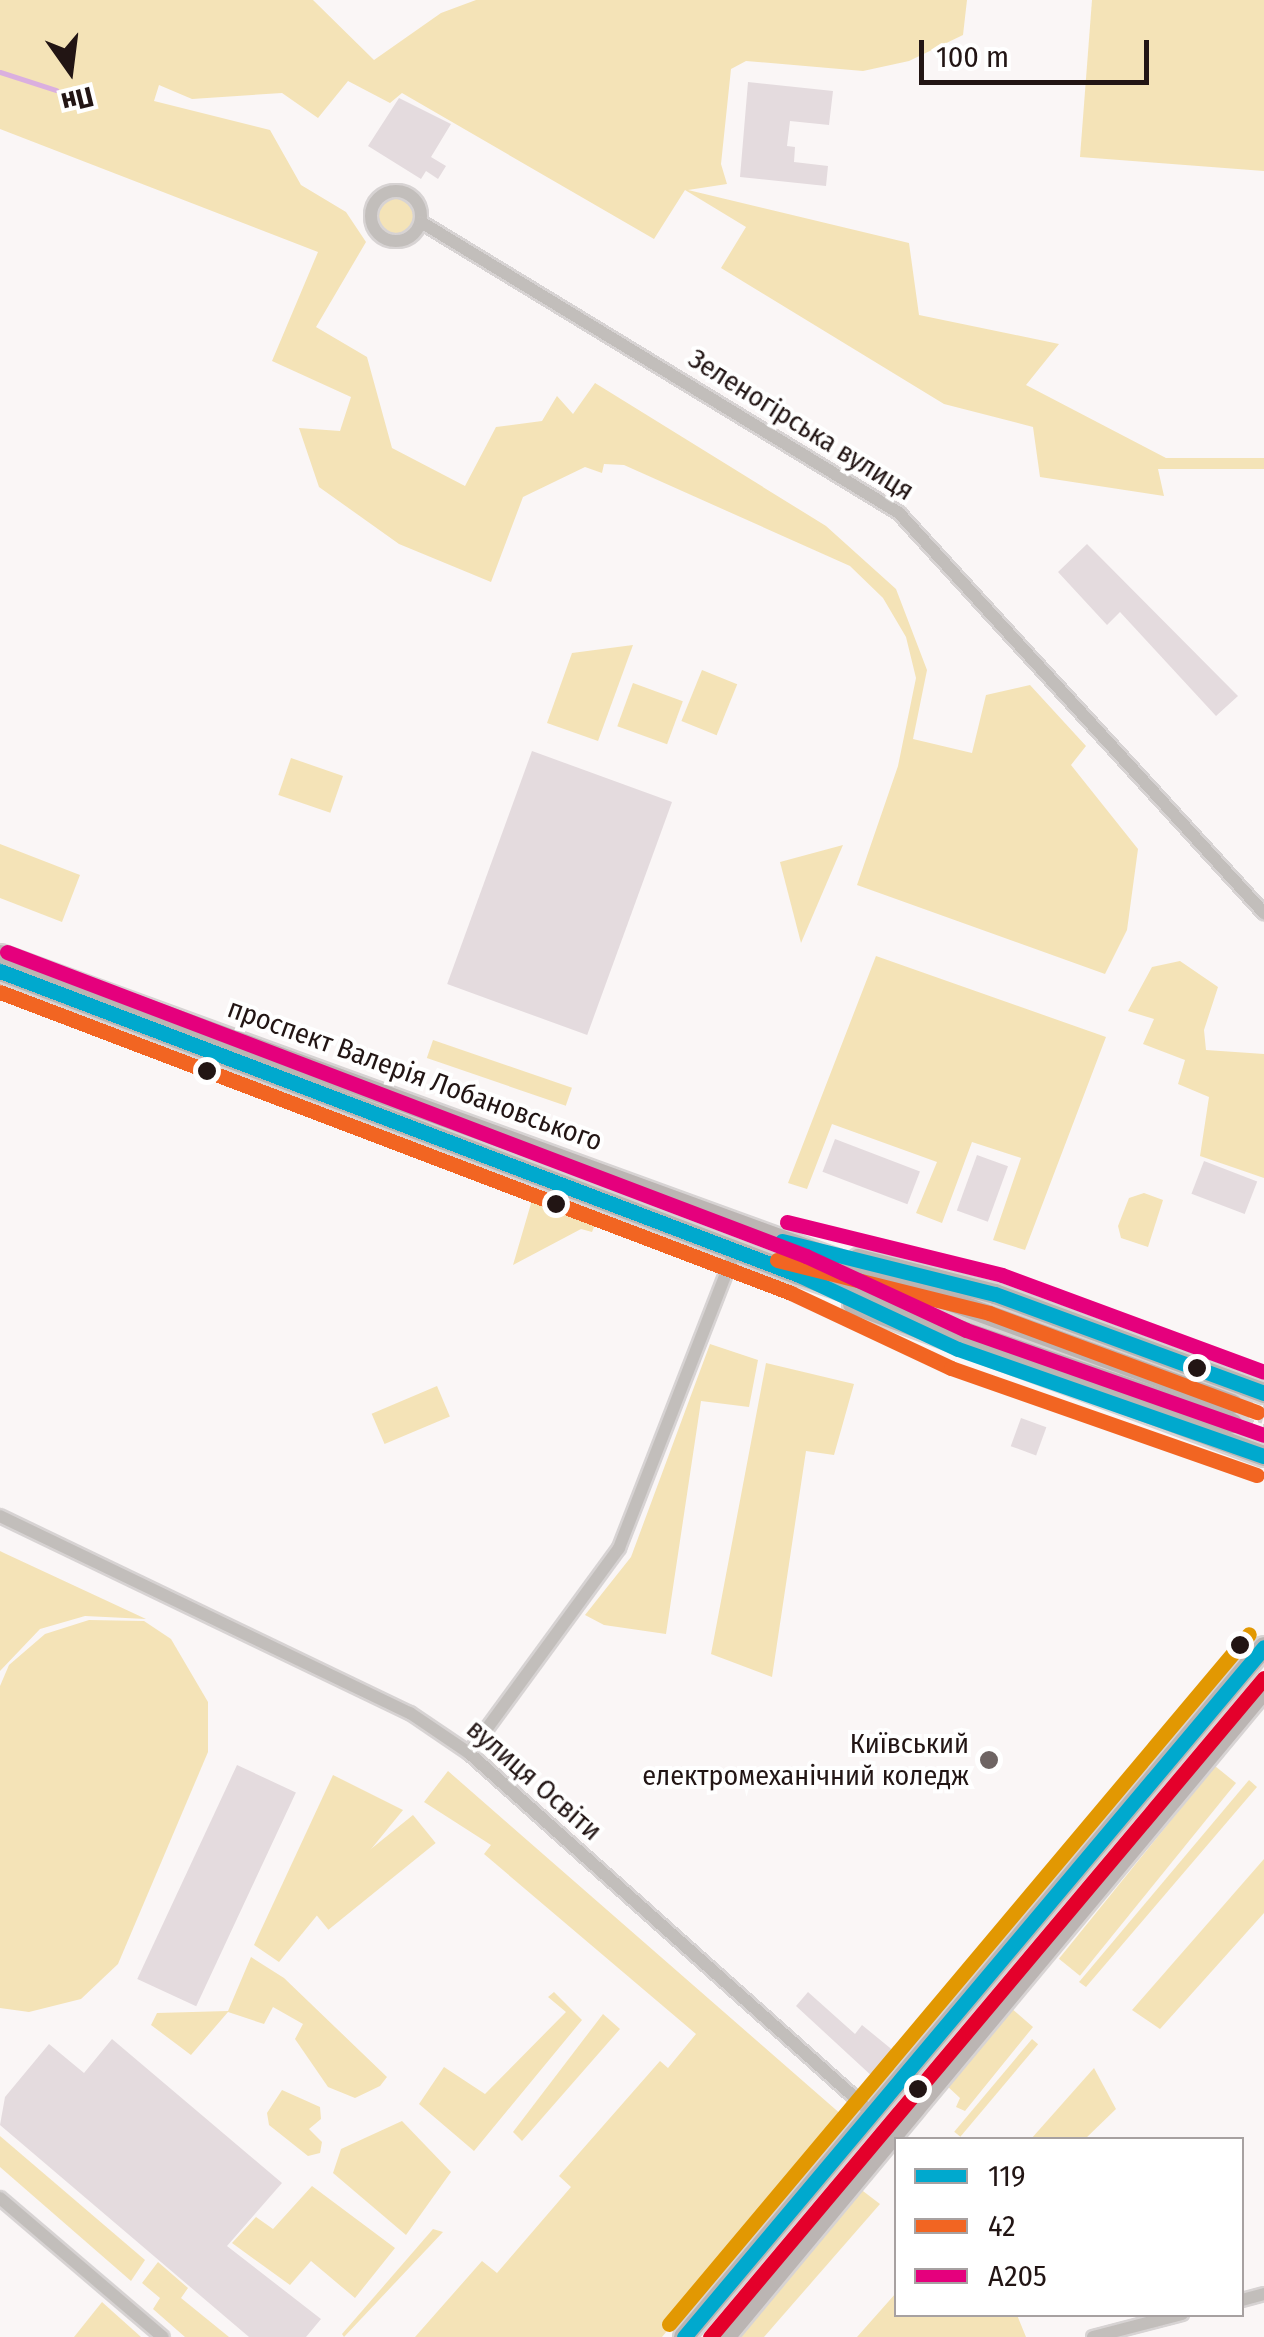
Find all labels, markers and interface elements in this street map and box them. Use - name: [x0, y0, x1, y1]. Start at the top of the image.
- north arrow: [20, 20, 120, 120]
- scale bar: [924, 20, 1154, 82]
- text: 100 m: [936, 39, 1009, 75]
- text: Пн: [58, 80, 97, 119]
- street label: Зеленогірська вулиця: [682, 342, 920, 508]
- street label: проспект Валерія Лобановського: [223, 991, 607, 1159]
- unlabelled marker: [197, 1061, 217, 1081]
- unlabelled marker: [546, 1194, 566, 1214]
- unlabelled marker: [1187, 1358, 1207, 1378]
- unlabelled marker: [1230, 1635, 1250, 1655]
- street label: вулиця Освіти: [460, 1712, 608, 1848]
- place label: Київський електромеханічний коледж: [642, 1727, 969, 1793]
- marker: Київський електромеханічний коледж: [978, 1749, 1000, 1771]
- unlabelled marker: [908, 2079, 928, 2099]
- legend: [894, 2137, 1244, 2317]
- text: 119: [988, 2158, 1026, 2194]
- text: 42: [988, 2208, 1015, 2244]
- text: А205: [988, 2258, 1047, 2294]

